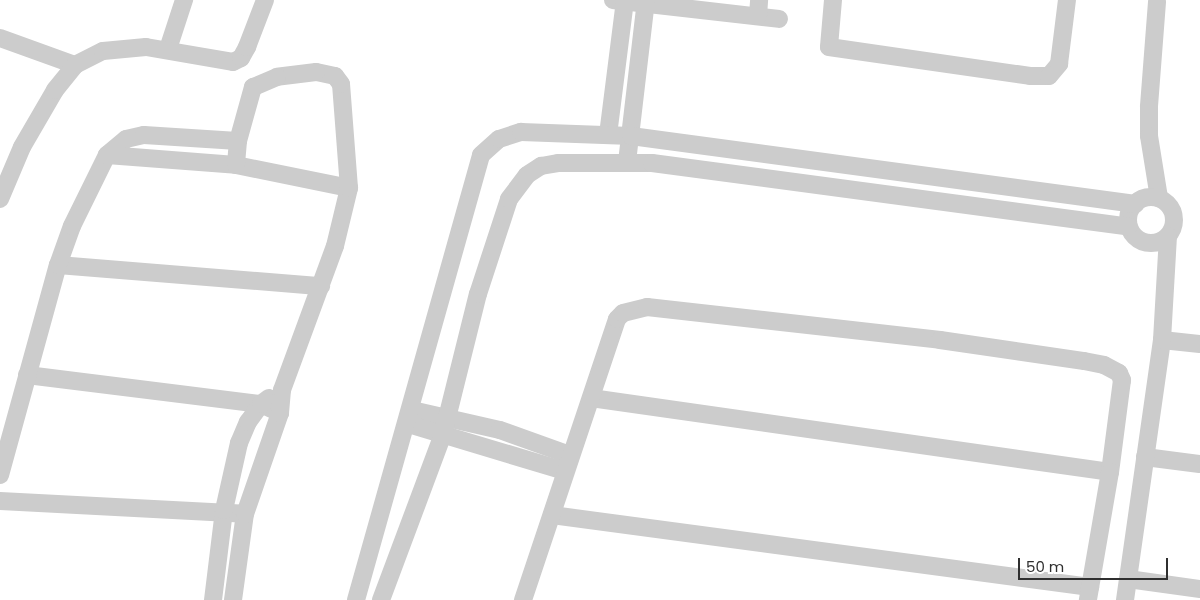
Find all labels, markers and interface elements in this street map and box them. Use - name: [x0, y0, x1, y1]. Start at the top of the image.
- scale bar: [1020, 548, 1170, 580]
- text: 50 m: [1026, 556, 1064, 577]

